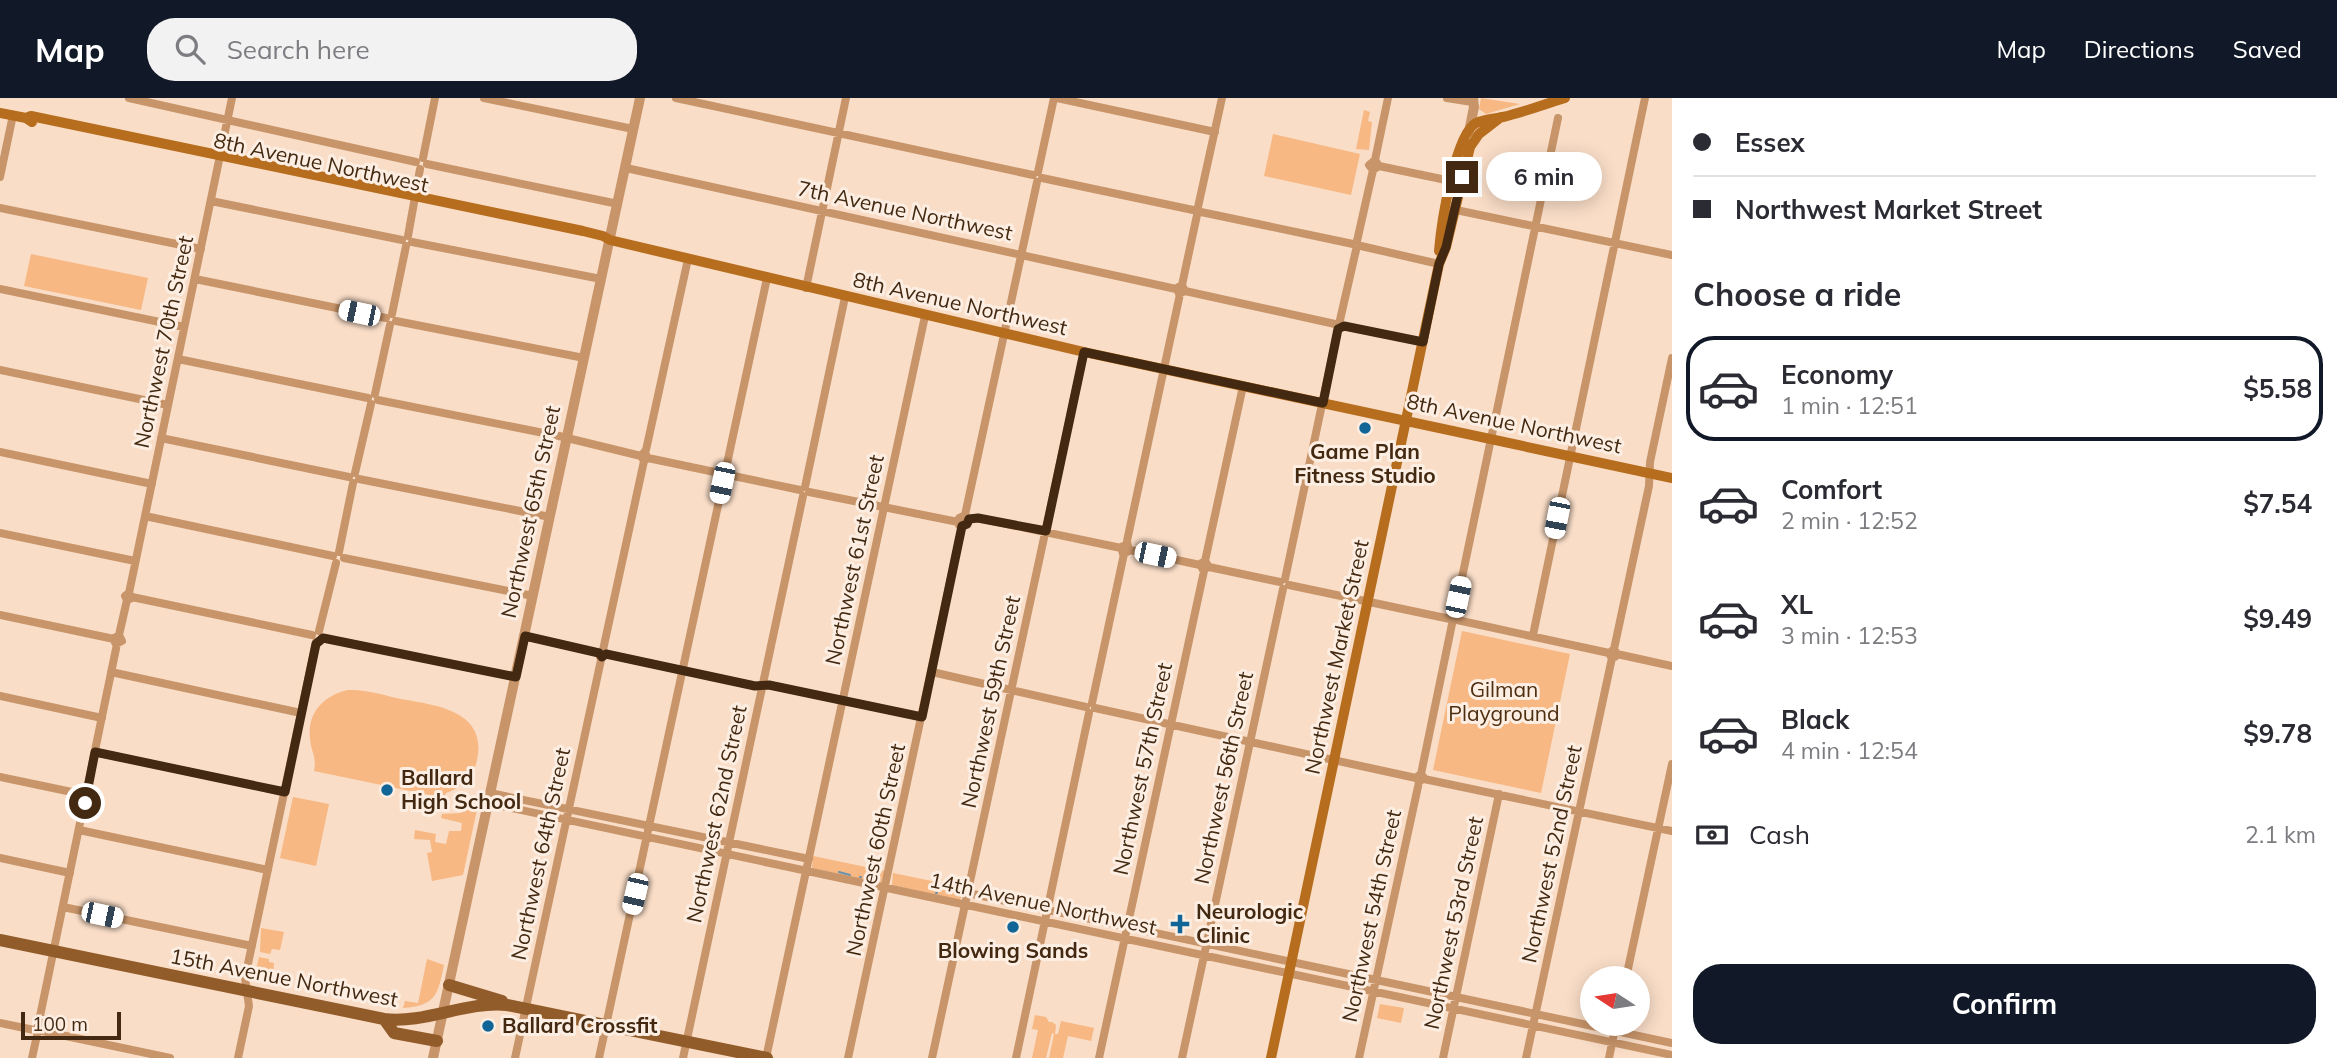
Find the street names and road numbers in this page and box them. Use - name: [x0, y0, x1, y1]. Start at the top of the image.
- street label: 8th Avenue Northwest: [211, 127, 431, 197]
- street label: 7th Avenue Northwest: [795, 175, 1015, 245]
- street label: Northwest 70th Street: [128, 233, 198, 450]
- street label: 8th Avenue Northwest: [851, 266, 1070, 340]
- street label: 8th Avenue Northwest: [1404, 388, 1624, 458]
- street label: Northwest 65th Street: [495, 403, 565, 620]
- street label: Northwest 61st Street: [819, 452, 889, 667]
- street label: Northwest Market Street: [1298, 537, 1374, 776]
- street label: Northwest 59th Street: [955, 593, 1025, 810]
- street label: Northwest 57th Street: [1107, 660, 1177, 877]
- street label: Northwest 56th Street: [1188, 669, 1258, 886]
- street label: Northwest 62nd Street: [680, 703, 752, 925]
- street label: Northwest 60th Street: [840, 741, 910, 958]
- street label: Northwest 52nd Street: [1515, 743, 1587, 965]
- street label: Northwest 64th Street: [505, 745, 575, 962]
- street label: Northwest 54th Street: [1336, 807, 1406, 1024]
- street label: Northwest 53rd Street: [1418, 814, 1488, 1032]
- street label: 14th Avenue Northwest: [927, 866, 1159, 940]
- street label: 15th Avenue Northwest: [168, 942, 400, 1012]

